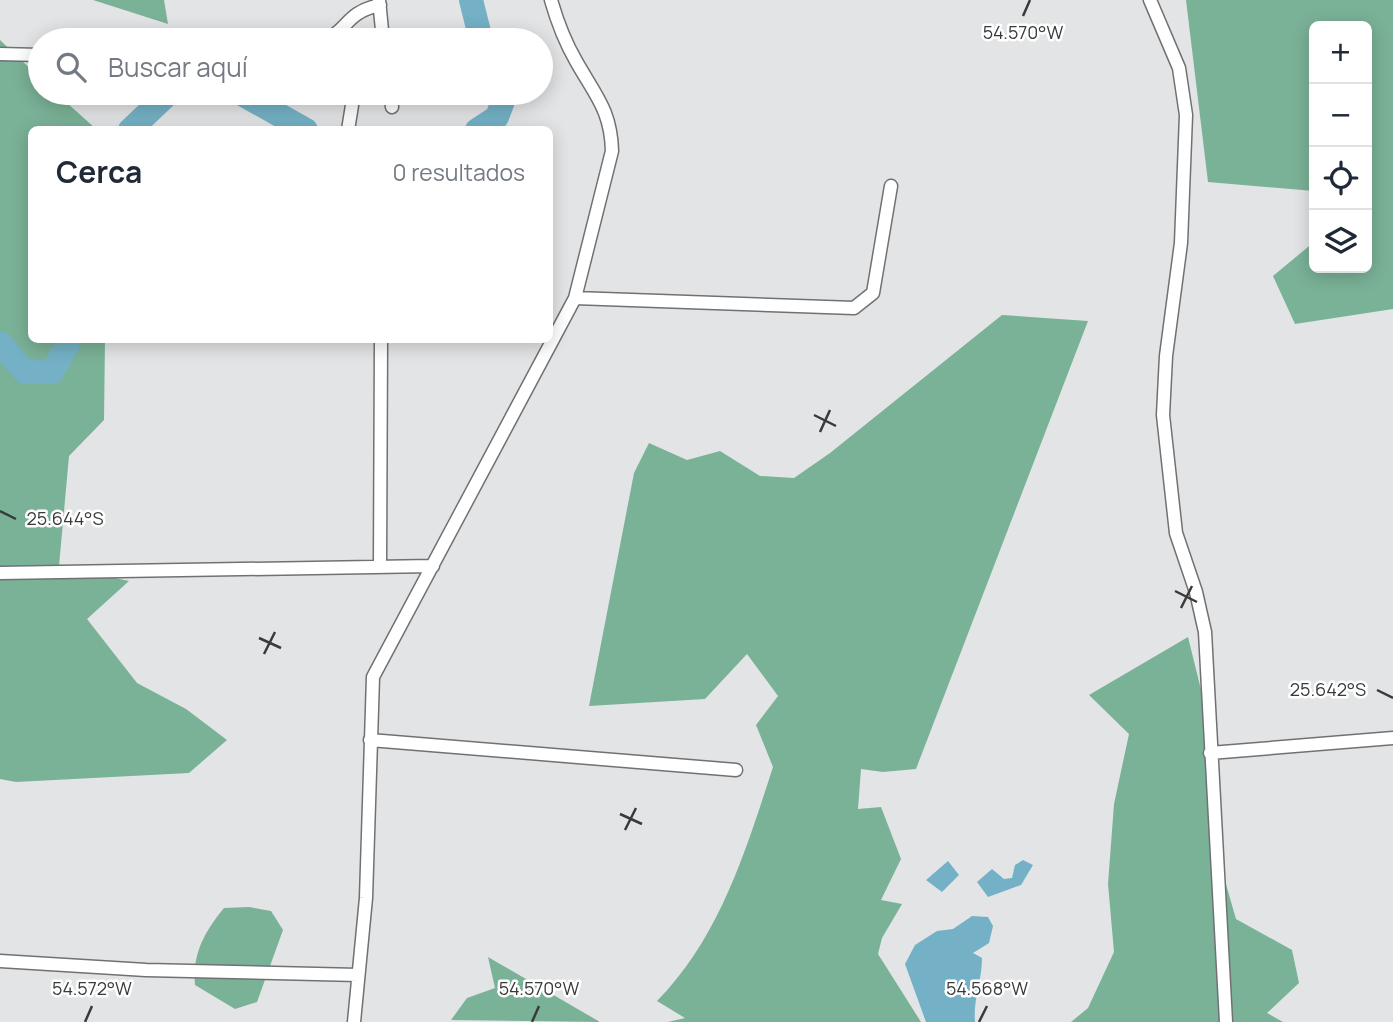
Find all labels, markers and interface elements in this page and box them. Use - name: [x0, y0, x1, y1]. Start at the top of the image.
- text: 54.570°W: [983, 20, 1063, 44]
- map controls: [1309, 21, 1372, 273]
- button: +: [1309, 21, 1372, 84]
- search box: [28, 28, 553, 105]
- icon: search: [52, 48, 90, 86]
- text: Buscar aquí: [108, 49, 248, 85]
- button: −: [1309, 84, 1372, 147]
- button: locate: [1309, 147, 1372, 210]
- text: Cerca: [56, 151, 142, 192]
- text: 0 resultados: [393, 156, 525, 188]
- button: layers: [1309, 210, 1372, 273]
- text: 25.644°S: [27, 506, 104, 530]
- text: 25.642°S: [1290, 677, 1366, 701]
- text: 54.572°W: [52, 976, 132, 1000]
- text: 54.570°W: [499, 976, 579, 1000]
- text: 54.568°W: [946, 976, 1028, 1000]

